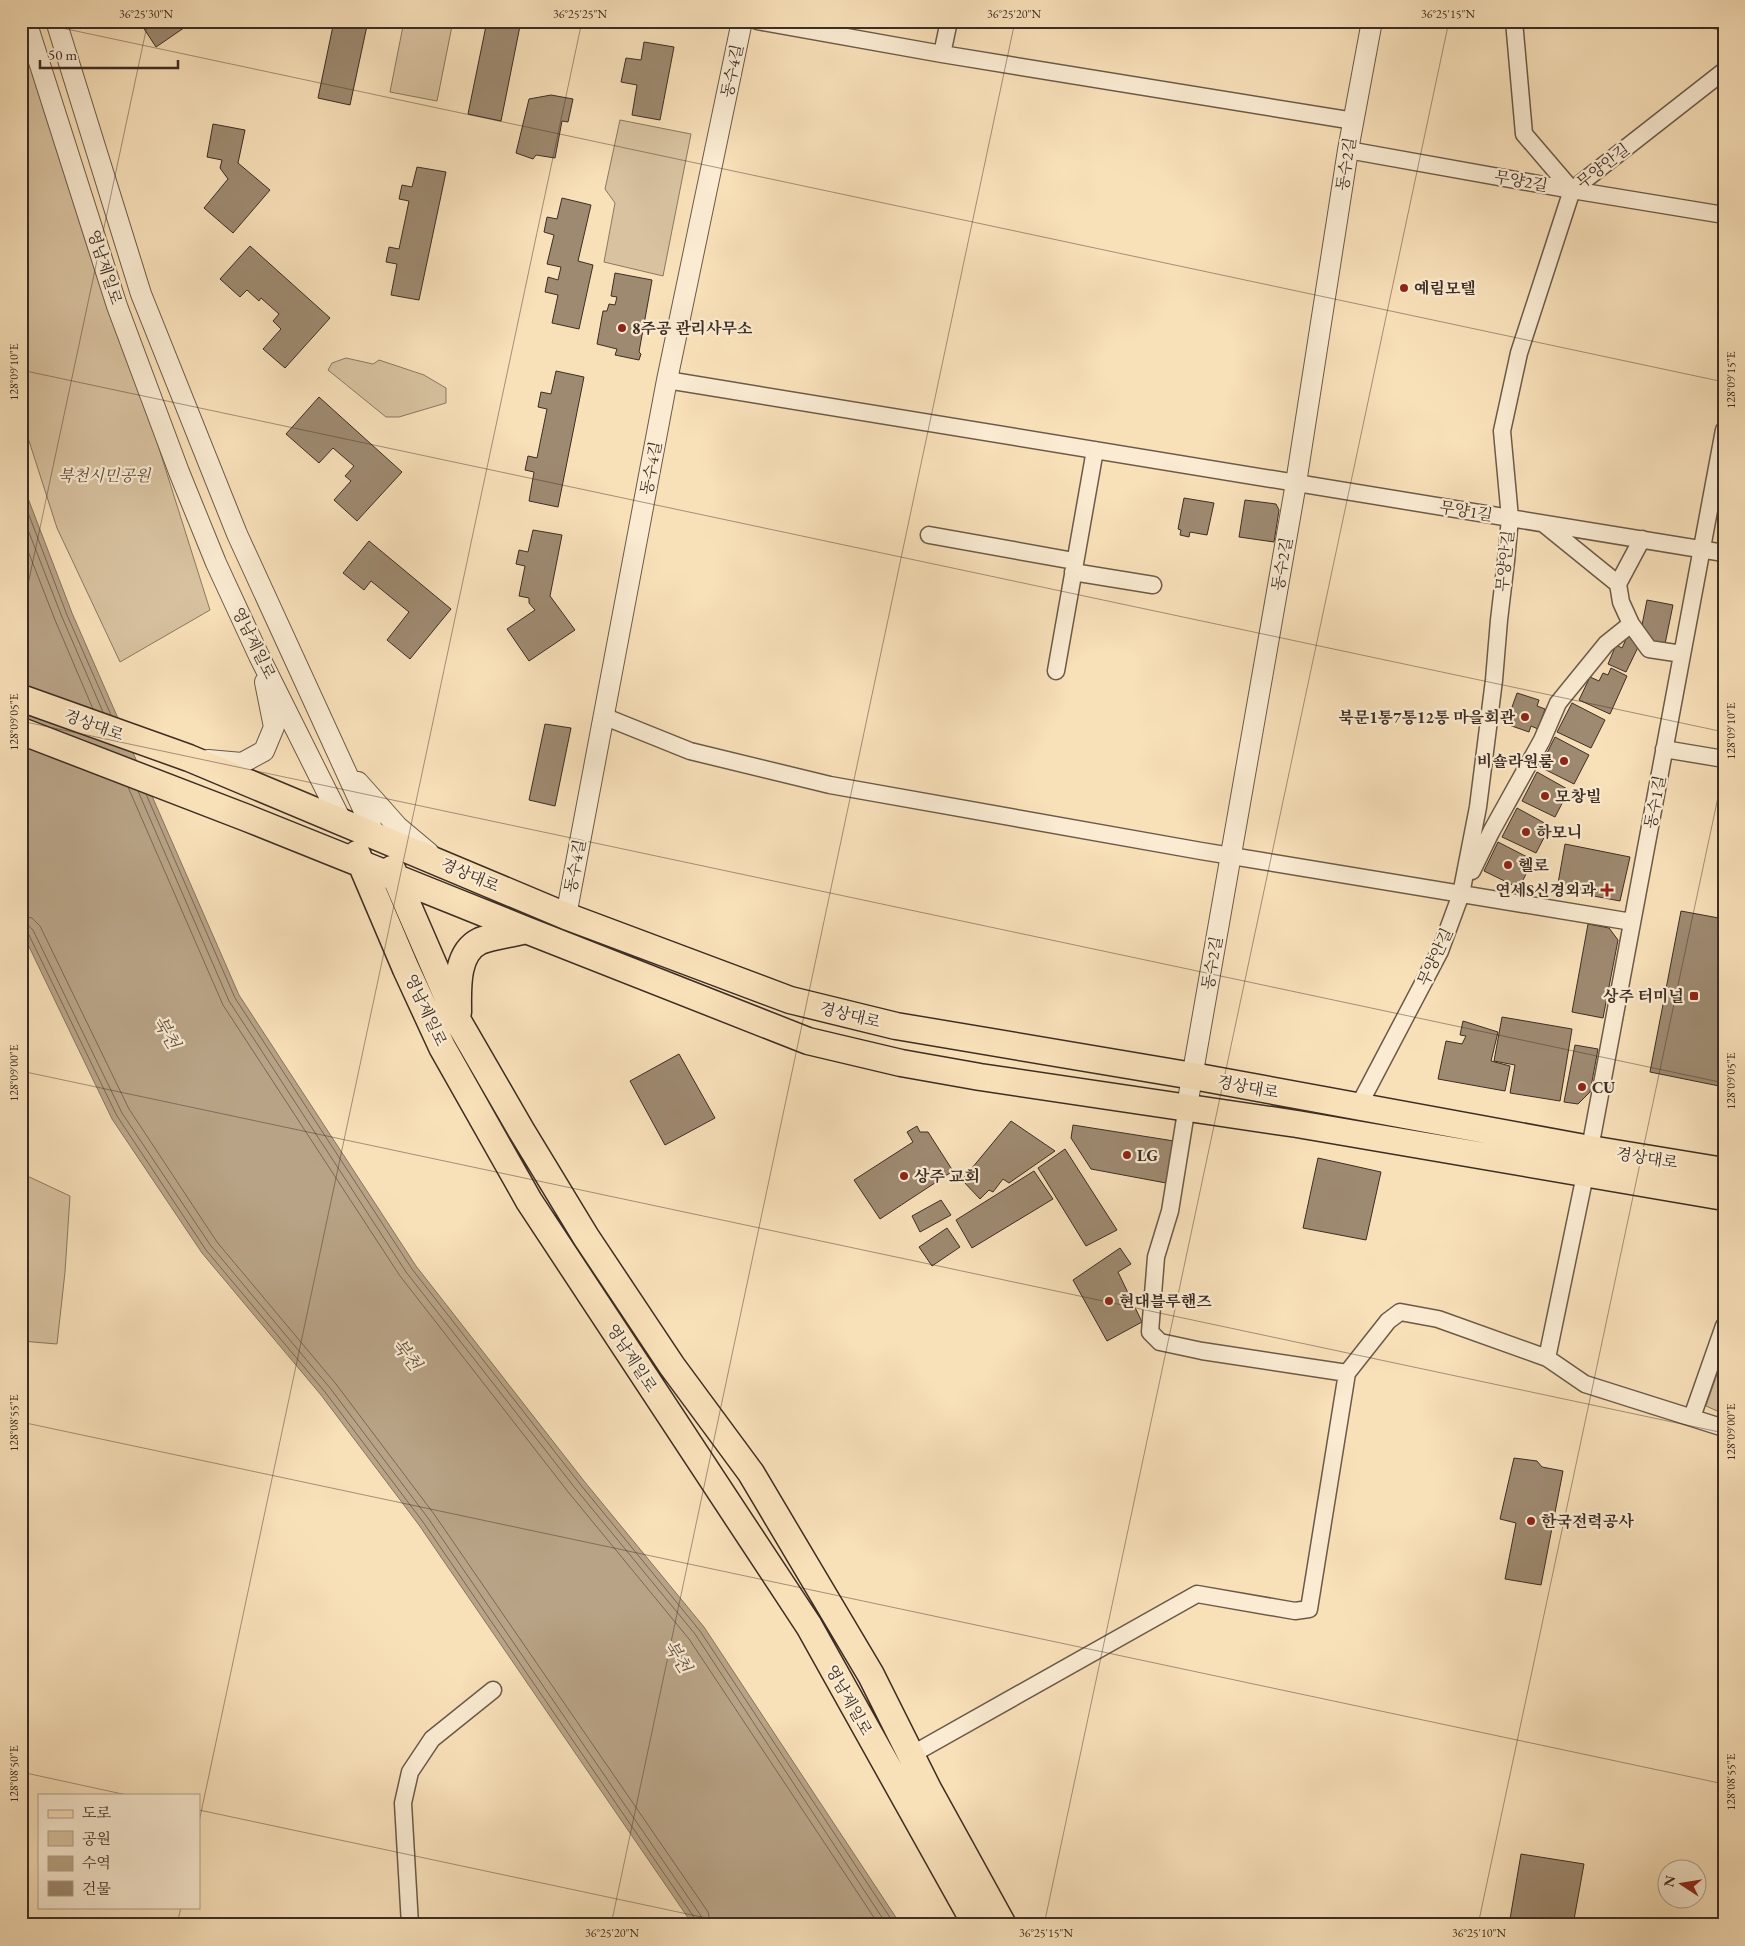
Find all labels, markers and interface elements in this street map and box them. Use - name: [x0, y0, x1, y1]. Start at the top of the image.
- text: 36°25'30"N: [119, 6, 173, 22]
- text: 36°25'25"N: [553, 6, 607, 22]
- text: 36°25'20"N: [987, 6, 1041, 22]
- text: 36°25'15"N: [1421, 6, 1475, 22]
- scale bar: [40, 38, 178, 70]
- street label: 동수4길: [716, 42, 748, 100]
- text: 50 m: [48, 45, 77, 64]
- street label: 동수2길: [1331, 136, 1361, 192]
- street label: 무양안길: [1572, 139, 1634, 193]
- street label: 무양2길: [1493, 166, 1549, 196]
- street label: 영남제일로: [83, 227, 127, 308]
- place label: 예림모텔: [1414, 278, 1476, 299]
- marker: 예림모텔: [1398, 282, 1410, 294]
- place label: 8주공 관리사무소: [632, 318, 753, 339]
- marker: 8주공 관리사무소: [616, 322, 628, 334]
- text: 128°09'10"E: [6, 343, 22, 400]
- text: 128°09'15"E: [1723, 351, 1739, 408]
- street label: 동수4길: [636, 439, 666, 497]
- park label: 북천시민공원: [58, 465, 152, 486]
- street label: 무양1길: [1438, 496, 1494, 526]
- street label: 무양안길: [1491, 529, 1519, 593]
- street label: 동수2길: [1267, 536, 1297, 592]
- street label: 영남제일로: [228, 604, 281, 683]
- text: 128°09'05"E: [6, 693, 22, 750]
- text: 128°09'10"E: [1723, 702, 1739, 759]
- street label: 경상대로: [61, 705, 127, 746]
- place label: 북문1통7통12통 마을회관: [1338, 707, 1516, 728]
- marker: 북문1통7통12통 마을회관: [1519, 711, 1531, 723]
- place label: 비숄라원룸: [1477, 751, 1555, 772]
- marker: 비숄라원룸: [1558, 755, 1570, 767]
- street label: 동수1길: [1640, 773, 1670, 831]
- place label: 모창빌: [1555, 786, 1601, 807]
- marker: 모창빌: [1539, 790, 1551, 802]
- place label: 하모니: [1536, 822, 1582, 843]
- marker: 하모니: [1520, 826, 1532, 838]
- street label: 동수4길: [560, 837, 590, 895]
- street label: 경상대로: [437, 853, 503, 897]
- place label: 헬로: [1518, 855, 1549, 876]
- marker: 헬로: [1502, 859, 1514, 871]
- place label: 연세S신경외과: [1495, 880, 1597, 901]
- marker: 연세S신경외과: [1600, 883, 1614, 897]
- street label: 무양안길: [1412, 925, 1458, 989]
- street label: 동수2길: [1197, 935, 1227, 991]
- street label: 영남제일로: [400, 971, 452, 1050]
- place label: 상주 터미널: [1603, 986, 1684, 1007]
- marker: 상주 터미널: [1688, 990, 1700, 1002]
- street label: 경상대로: [817, 997, 883, 1033]
- water label: 북천: [148, 1011, 186, 1054]
- text: 128°09'00"E: [6, 1044, 22, 1101]
- text: 128°09'05"E: [1723, 1052, 1739, 1109]
- street label: 경상대로: [1216, 1071, 1281, 1103]
- place label: CU: [1592, 1077, 1615, 1098]
- marker: CU: [1576, 1081, 1588, 1093]
- street label: 경상대로: [1615, 1143, 1680, 1173]
- place label: LG: [1137, 1145, 1158, 1166]
- marker: LG: [1121, 1149, 1133, 1161]
- place label: 상주 교회: [914, 1166, 980, 1187]
- marker: 상주 교회: [898, 1170, 910, 1182]
- place label: 현대블루핸즈: [1119, 1291, 1212, 1312]
- marker: 현대블루핸즈: [1103, 1295, 1115, 1307]
- street label: 영남제일로: [602, 1320, 662, 1397]
- water label: 북천: [387, 1333, 428, 1376]
- text: 128°08'55"E: [6, 1394, 22, 1451]
- text: 128°09'00"E: [1723, 1403, 1739, 1460]
- place label: 한국전력공사: [1541, 1511, 1634, 1532]
- marker: 한국전력공사: [1525, 1515, 1537, 1527]
- water label: 북천: [659, 1635, 698, 1678]
- street label: 영남제일로: [821, 1661, 877, 1739]
- text: 128°08'50"E: [6, 1745, 22, 1802]
- text: 128°08'55"E: [1723, 1753, 1739, 1810]
- legend: [38, 1794, 200, 1908]
- text: 도로: [82, 1803, 111, 1822]
- text: 공원: [82, 1829, 111, 1848]
- text: 수역: [82, 1853, 111, 1872]
- north arrow: [1658, 1858, 1708, 1908]
- text: N: [1659, 1873, 1679, 1889]
- text: 건물: [82, 1879, 111, 1898]
- text: 36°25'20"N: [585, 1925, 639, 1941]
- text: 36°25'15"N: [1019, 1925, 1073, 1941]
- text: 36°25'10"N: [1452, 1925, 1506, 1941]

